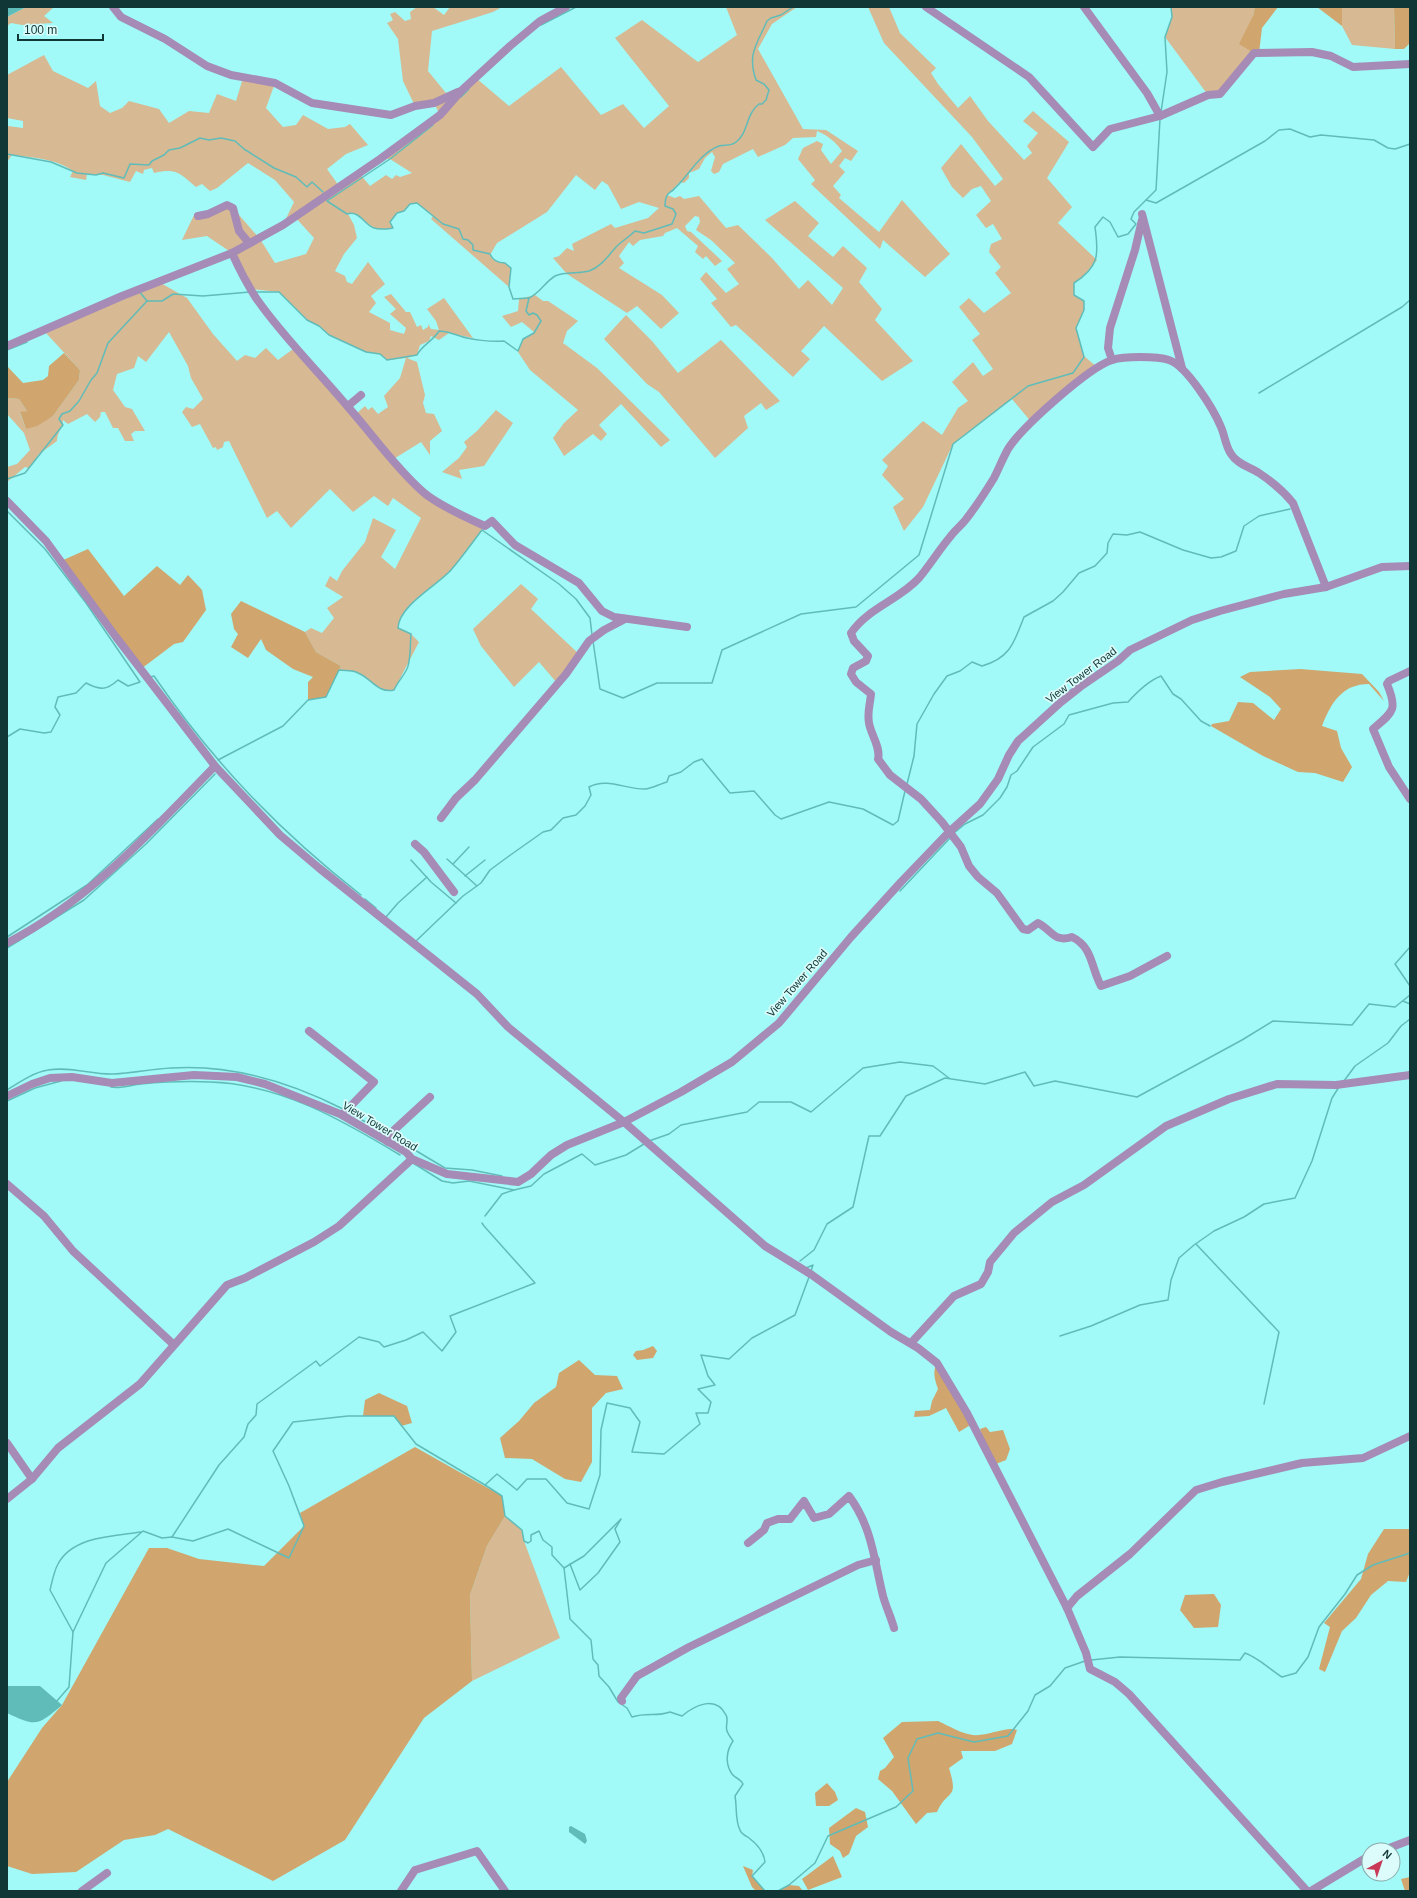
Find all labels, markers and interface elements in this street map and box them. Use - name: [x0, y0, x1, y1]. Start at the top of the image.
- scale bar: [18, 16, 103, 42]
- text: 100 m: [24, 23, 57, 37]
- street label: View Tower Road: [1043, 645, 1119, 705]
- street label: View Tower Road: [765, 947, 829, 1019]
- street label: View Tower Road: [340, 1099, 420, 1153]
- north arrow: [1361, 1842, 1401, 1882]
- text: N: [1381, 1847, 1394, 1862]

